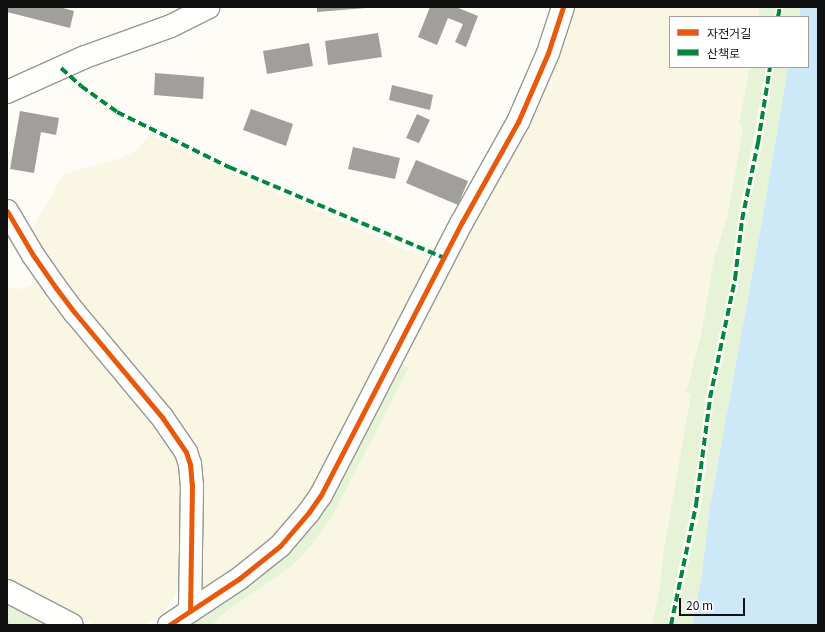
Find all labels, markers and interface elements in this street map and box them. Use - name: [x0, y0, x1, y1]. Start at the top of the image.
- legend: [669, 16, 809, 68]
- text: 자전거길: [707, 24, 751, 41]
- text: 산책로: [707, 44, 740, 61]
- scale bar: [681, 590, 747, 616]
- text: 20 m: [686, 596, 713, 613]

